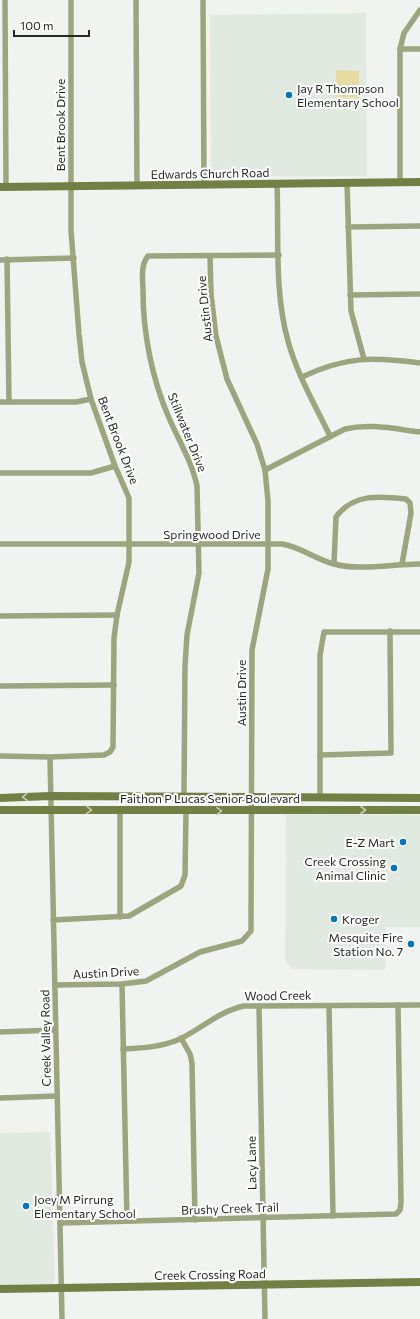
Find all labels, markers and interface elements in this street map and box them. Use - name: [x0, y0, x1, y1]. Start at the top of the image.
- scale bar: [14, 12, 89, 38]
- text: 100 m: [20, 18, 54, 32]
- street label: Bent Brook Drive: [53, 79, 67, 171]
- place label: Jay R Thompson Elementary School: [297, 81, 399, 109]
- marker: Jay R Thompson Elementary School: [284, 90, 294, 100]
- street label: Edwards Church Road: [151, 165, 269, 181]
- street label: Austin Drive: [194, 275, 214, 343]
- street label: Stillwater Drive: [166, 390, 210, 474]
- street label: Bent Brook Drive: [96, 394, 142, 486]
- street label: Springwood Drive: [163, 527, 261, 541]
- street label: Austin Drive: [234, 660, 248, 726]
- street label: Faithon P Lucas Senior Boulevard: [120, 791, 300, 805]
- one-way arrow: [22, 793, 28, 801]
- one-way arrow: [86, 806, 92, 815]
- one-way arrow: [360, 806, 366, 814]
- one-way arrow: [216, 807, 222, 815]
- place label: E-Z Mart: [346, 835, 395, 849]
- marker: E-Z Mart: [398, 837, 408, 847]
- place label: Creek Crossing Animal Clinic: [305, 854, 386, 882]
- marker: Creek Crossing Animal Clinic: [389, 863, 399, 873]
- place label: Kroger: [342, 912, 380, 926]
- marker: Kroger: [329, 914, 339, 924]
- place label: Mesquite Fire Station No. 7: [329, 930, 403, 958]
- marker: Mesquite Fire Station No. 7: [406, 939, 416, 949]
- street label: Austin Drive: [72, 963, 140, 981]
- street label: Wood Creek: [244, 987, 312, 1003]
- street label: Creek Valley Road: [37, 989, 53, 1087]
- street label: Lacy Lane: [244, 1136, 258, 1190]
- place label: Joey M Pirrung Elementary School: [34, 1192, 136, 1220]
- street label: Brushy Creek Trail: [181, 1199, 279, 1217]
- marker: Joey M Pirrung Elementary School: [21, 1201, 31, 1211]
- street label: Creek Crossing Road: [154, 1266, 266, 1282]

